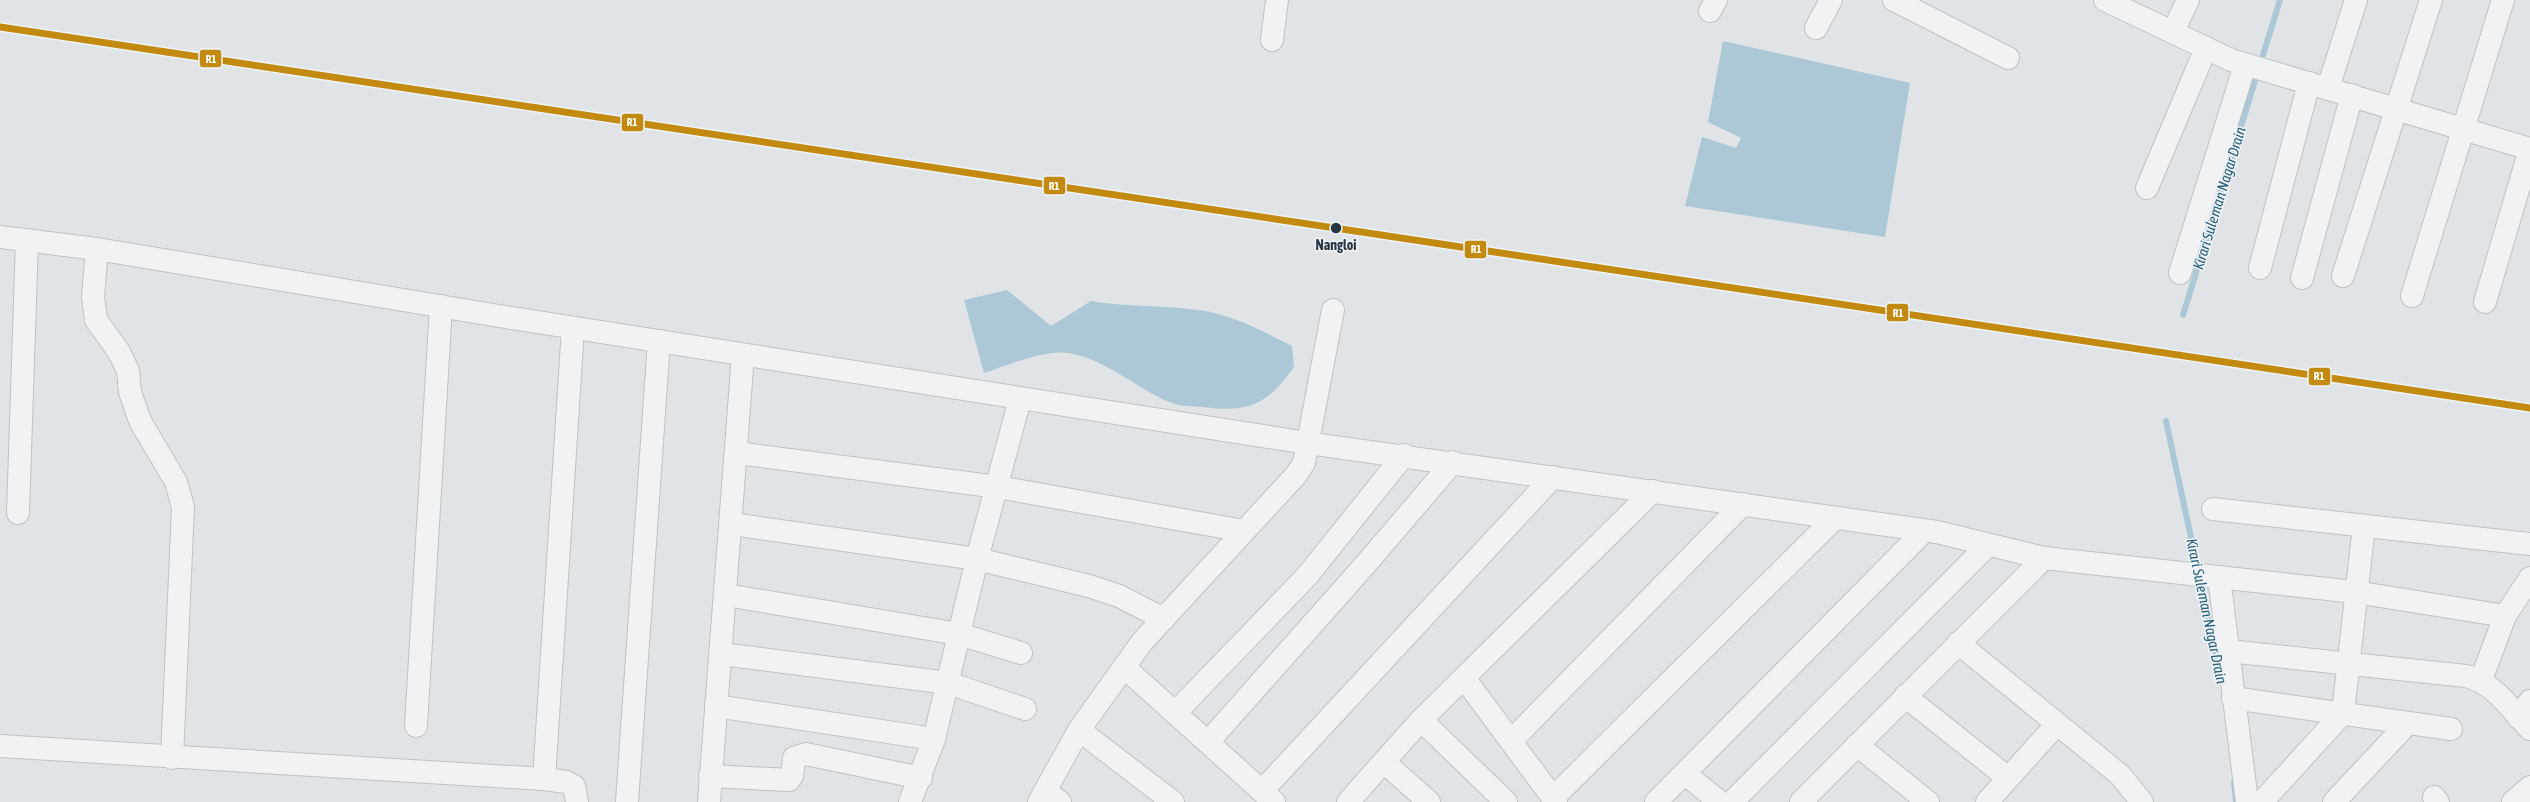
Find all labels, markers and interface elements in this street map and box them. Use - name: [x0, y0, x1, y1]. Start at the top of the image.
- line badge: R1: [199, 49, 222, 68]
- text: R1: [206, 53, 216, 65]
- line badge: R1: [621, 113, 644, 132]
- text: R1: [627, 116, 637, 128]
- water label: Kirari Suleman Nagar Drain: [2189, 125, 2249, 271]
- line badge: R1: [1043, 176, 1066, 195]
- text: R1: [1049, 180, 1059, 192]
- marker: Nangloi: [1329, 221, 1343, 235]
- place label: Nangloi: [1316, 237, 1356, 253]
- line badge: R1: [1464, 240, 1487, 259]
- text: R1: [1471, 243, 1481, 255]
- line badge: R1: [1886, 303, 1909, 322]
- text: R1: [1893, 307, 1903, 319]
- line badge: R1: [2308, 367, 2331, 386]
- text: R1: [2314, 370, 2324, 382]
- water label: Kirari Suleman Nagar Drain: [2183, 537, 2231, 685]

